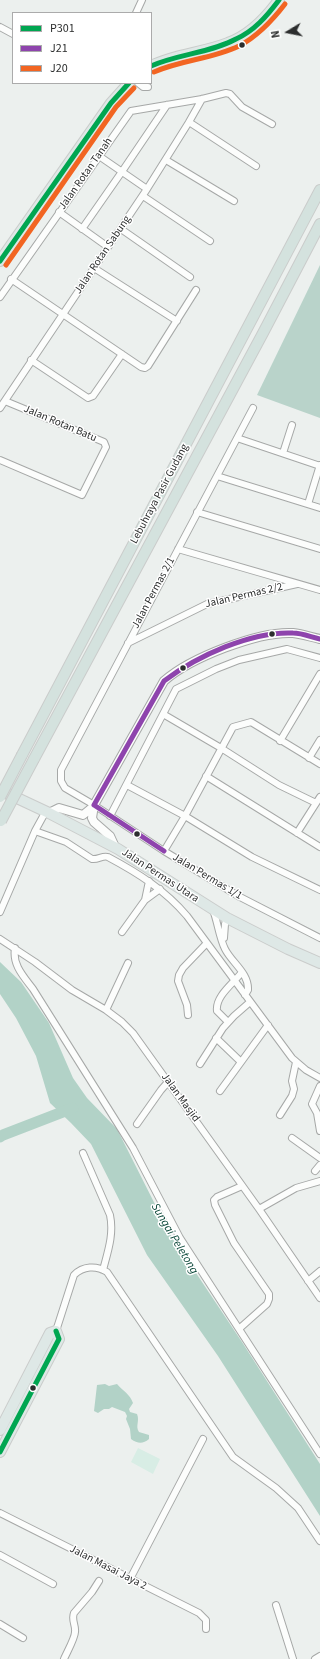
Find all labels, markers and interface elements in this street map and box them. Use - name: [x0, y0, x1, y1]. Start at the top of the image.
- legend: [12, 12, 152, 84]
- north arrow: [268, 12, 308, 52]
- text: P301: [50, 20, 75, 37]
- text: N: [268, 29, 284, 39]
- text: J21: [50, 40, 68, 57]
- unlabelled marker: [237, 40, 247, 50]
- text: J20: [50, 60, 68, 77]
- street label: Jalan Rotan Tanah: [56, 136, 116, 212]
- street label: Jalan Rotan Sabung: [72, 213, 134, 297]
- street label: Jalan Rotan Batu: [21, 403, 99, 445]
- street label: Lebuhraya Pasir Gudang: [128, 442, 192, 546]
- street label: Jalan Permas 2/1: [130, 555, 178, 631]
- street label: Jalan Permas 2/2: [204, 581, 284, 611]
- unlabelled marker: [267, 629, 277, 639]
- unlabelled marker: [178, 663, 188, 673]
- unlabelled marker: [132, 829, 142, 839]
- street label: Jalan Permas Utara: [119, 846, 201, 906]
- street label: Jalan Permas 1/1: [170, 851, 244, 903]
- street label: Jalan Masjid: [158, 1071, 202, 1125]
- water label: Sungai Peletong: [147, 1201, 201, 1277]
- unlabelled marker: [28, 1383, 38, 1393]
- street label: Jalan Masai Jaya 2: [67, 1543, 149, 1593]

